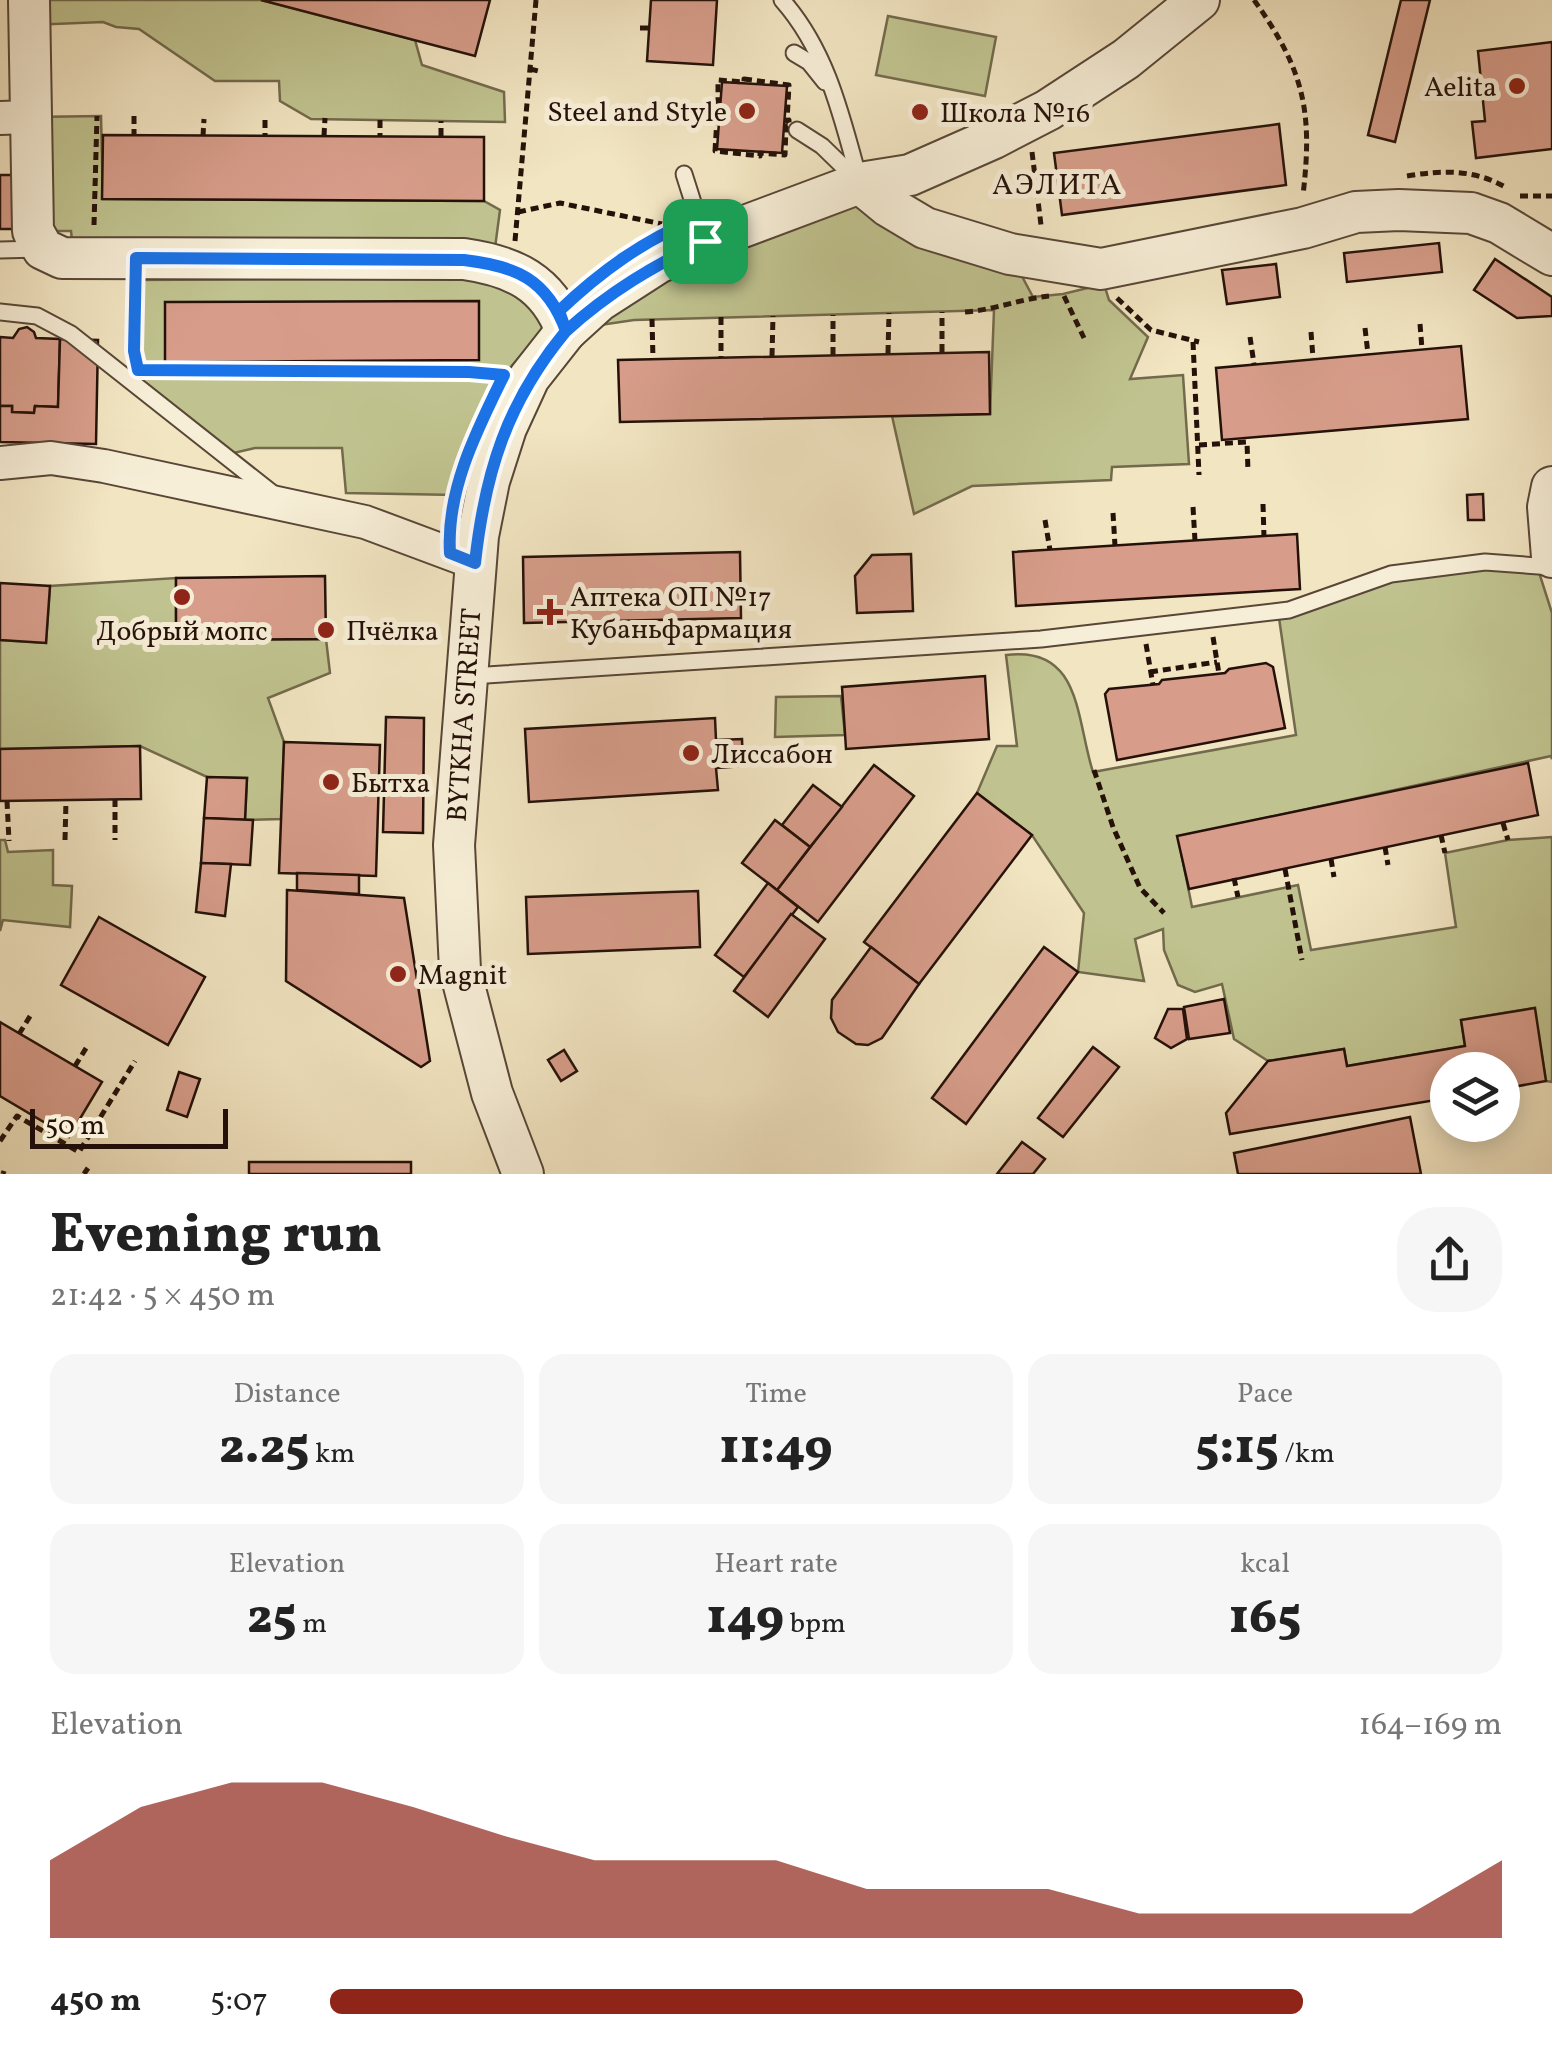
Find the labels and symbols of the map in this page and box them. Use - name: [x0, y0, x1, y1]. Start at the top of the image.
- place label: Aelita: [1424, 69, 1497, 108]
- marker: Aelita: [1506, 75, 1528, 97]
- place label: Steel and Style: [547, 94, 727, 133]
- place label: Школа №16: [940, 95, 1090, 134]
- marker: Steel and Style: [736, 100, 758, 122]
- marker: Школа №16: [909, 101, 931, 123]
- district label: АЭЛИТА: [992, 165, 1124, 207]
- pin: [663, 199, 748, 284]
- place label: Аптека ОП №17 Кубаньфармация: [570, 579, 792, 650]
- marker: Добрый мопс: [171, 586, 193, 608]
- marker: Аптека ОП №17 Кубаньфармация: [539, 601, 561, 623]
- street label: BYTKHA STREET: [439, 607, 492, 823]
- place label: Добрый мопс: [96, 613, 268, 652]
- place label: Пчёлка: [346, 613, 439, 652]
- marker: Пчёлка: [315, 619, 337, 641]
- place label: Лиссабон: [711, 736, 833, 775]
- marker: Лиссабон: [680, 742, 702, 764]
- place label: Бытха: [351, 765, 430, 804]
- marker: Бытха: [320, 771, 342, 793]
- place label: Magnit: [418, 957, 507, 996]
- marker: Magnit: [387, 963, 409, 985]
- scale bar: [30, 1104, 228, 1148]

